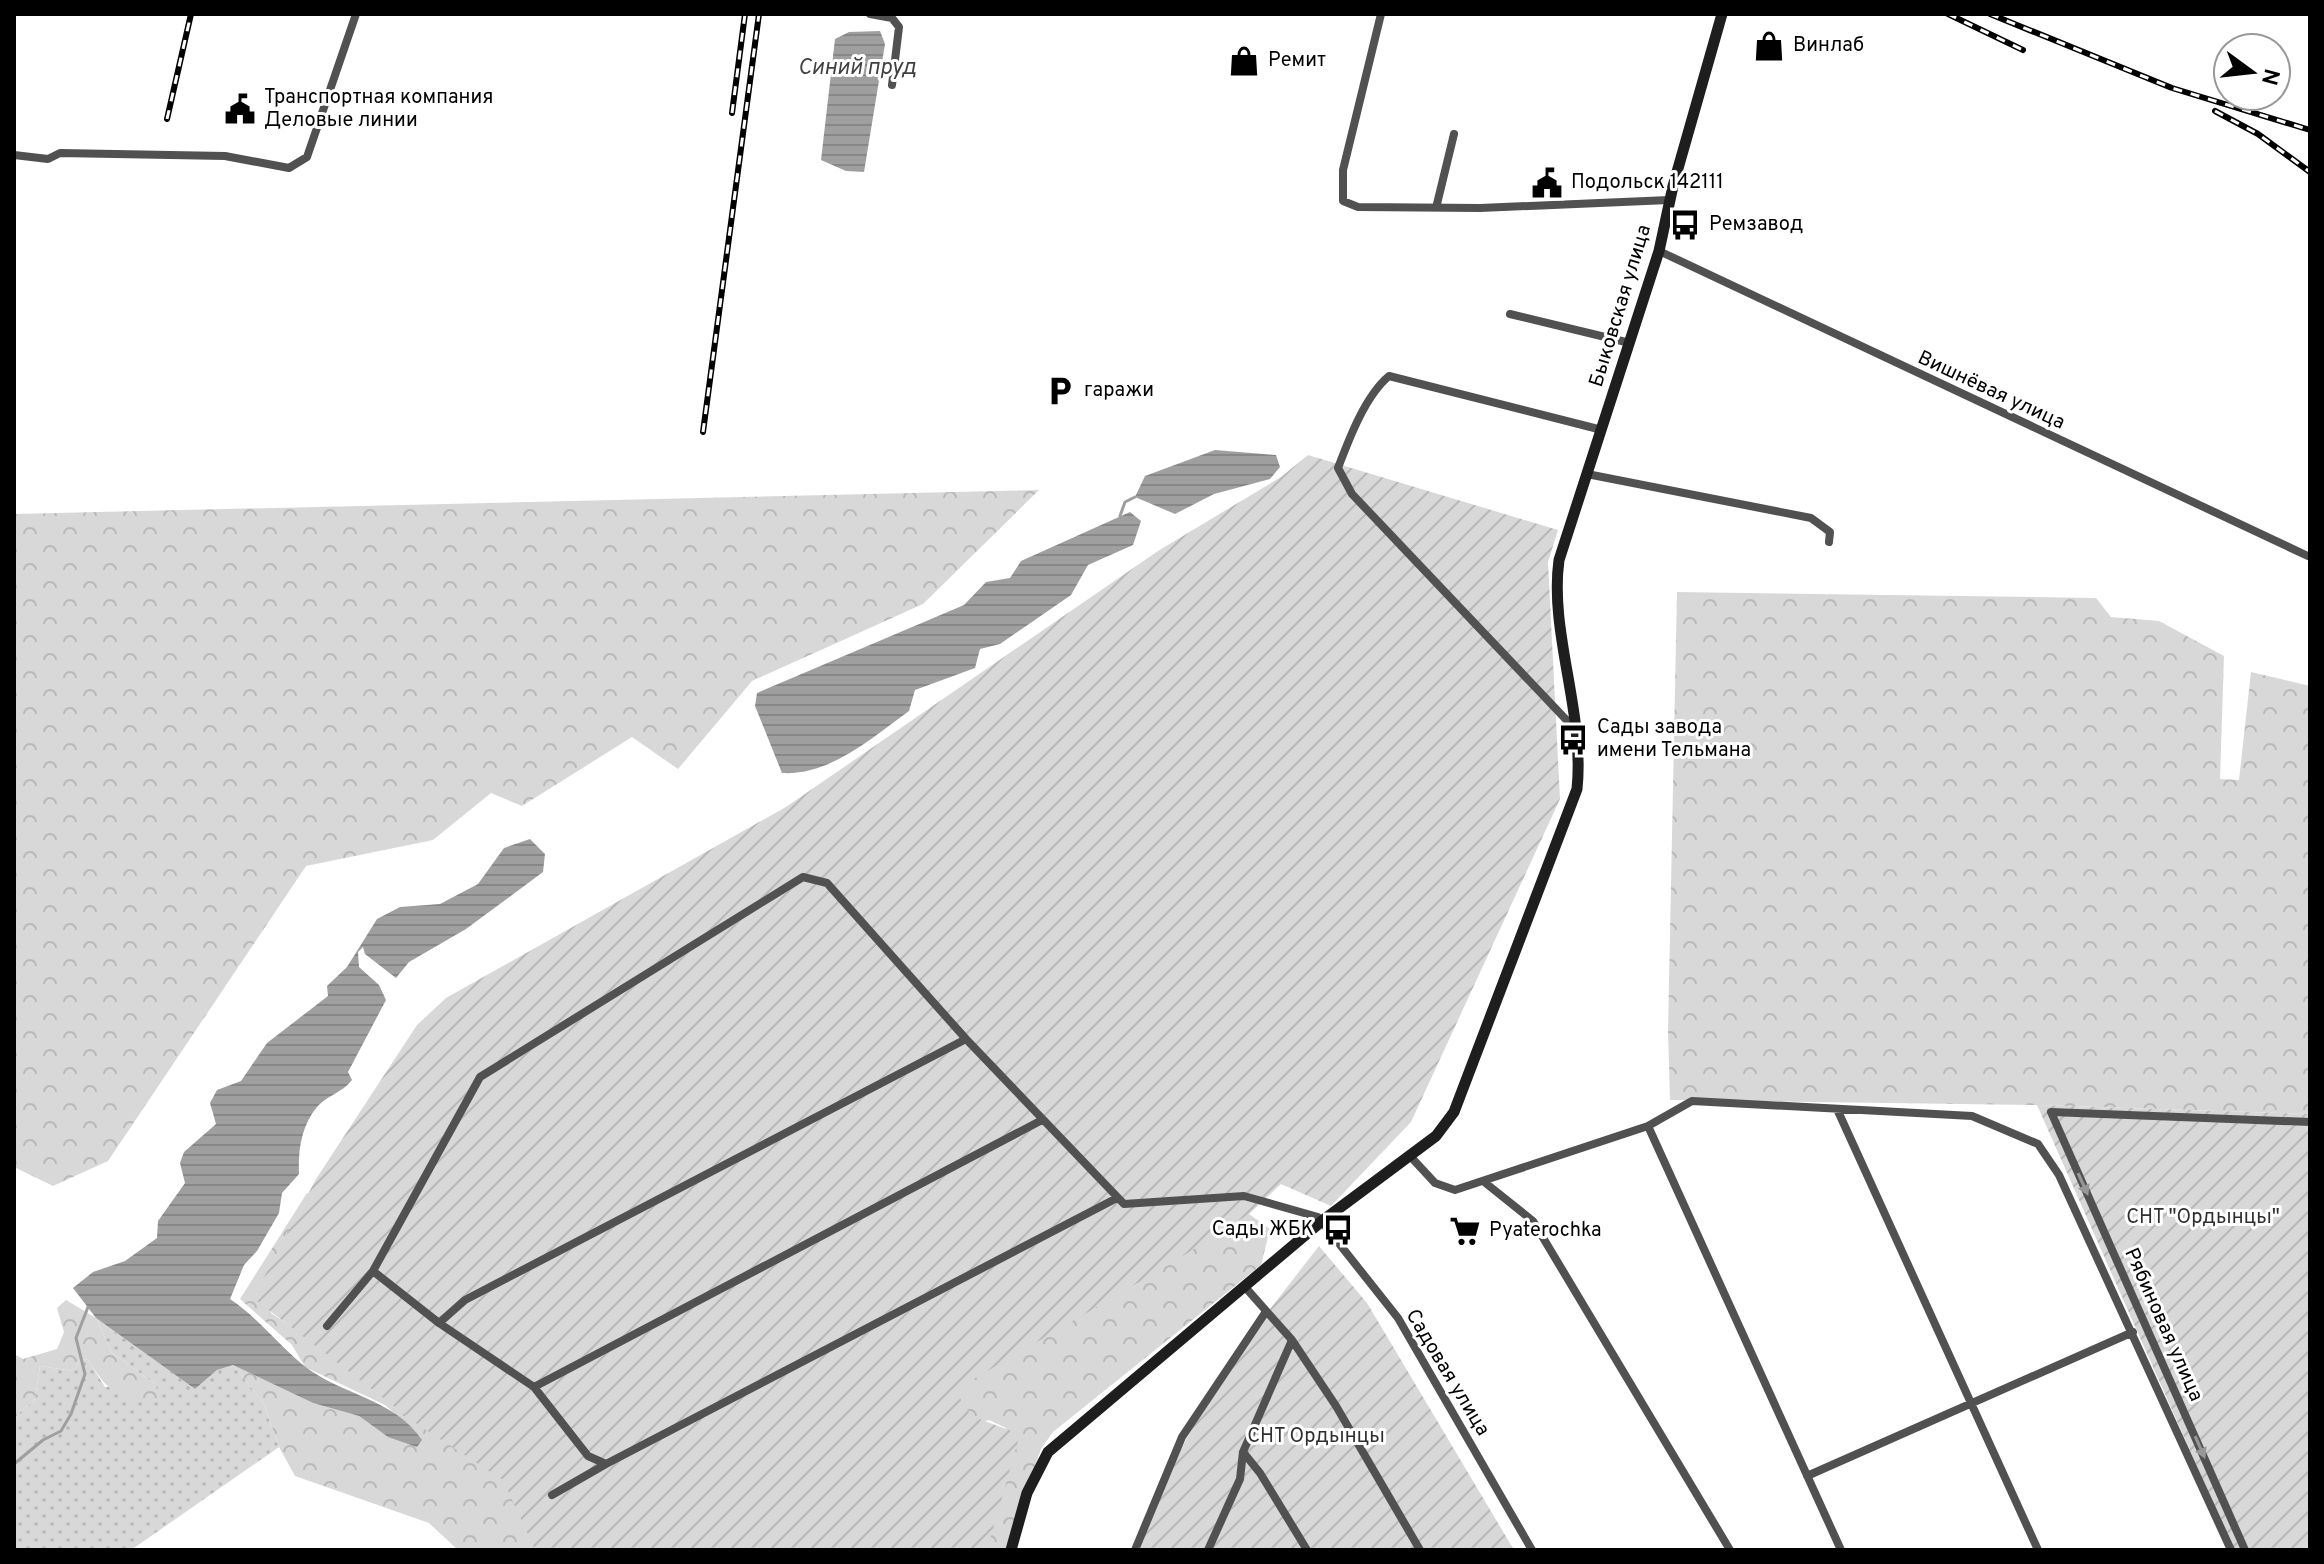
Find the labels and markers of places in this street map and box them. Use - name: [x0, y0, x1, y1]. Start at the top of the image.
- shop icon: Винлаб: [1752, 29, 1786, 63]
- place label: Винлаб: [1793, 33, 1864, 59]
- shop icon: Ремит: [1227, 44, 1261, 78]
- place label: Ремит: [1268, 48, 1326, 74]
- place label: Транспортная компания Деловые линии: [264, 85, 493, 134]
- public building icon: Транспортная компания Деловые линии: [223, 92, 257, 126]
- public building icon: Подольск 142111: [1530, 166, 1564, 200]
- place label: Подольск 142111: [1571, 170, 1724, 196]
- bus stop icon: Ремзавод: [1668, 208, 1702, 242]
- place label: Ремзавод: [1709, 212, 1803, 238]
- parking icon: гаражи: [1043, 374, 1077, 408]
- place label: гаражи: [1084, 378, 1154, 404]
- place label: Сады завода имени Тельмана: [1597, 715, 1751, 764]
- bus stop icon: Сады завода имени Тельмана: [1556, 723, 1590, 757]
- bus stop icon: Сады ЖБК: [1321, 1213, 1355, 1247]
- supermarket icon: Pyaterochka: [1448, 1214, 1482, 1248]
- place label: Сады ЖБК: [1212, 1217, 1314, 1243]
- place label: Pyaterochka: [1489, 1218, 1602, 1244]

